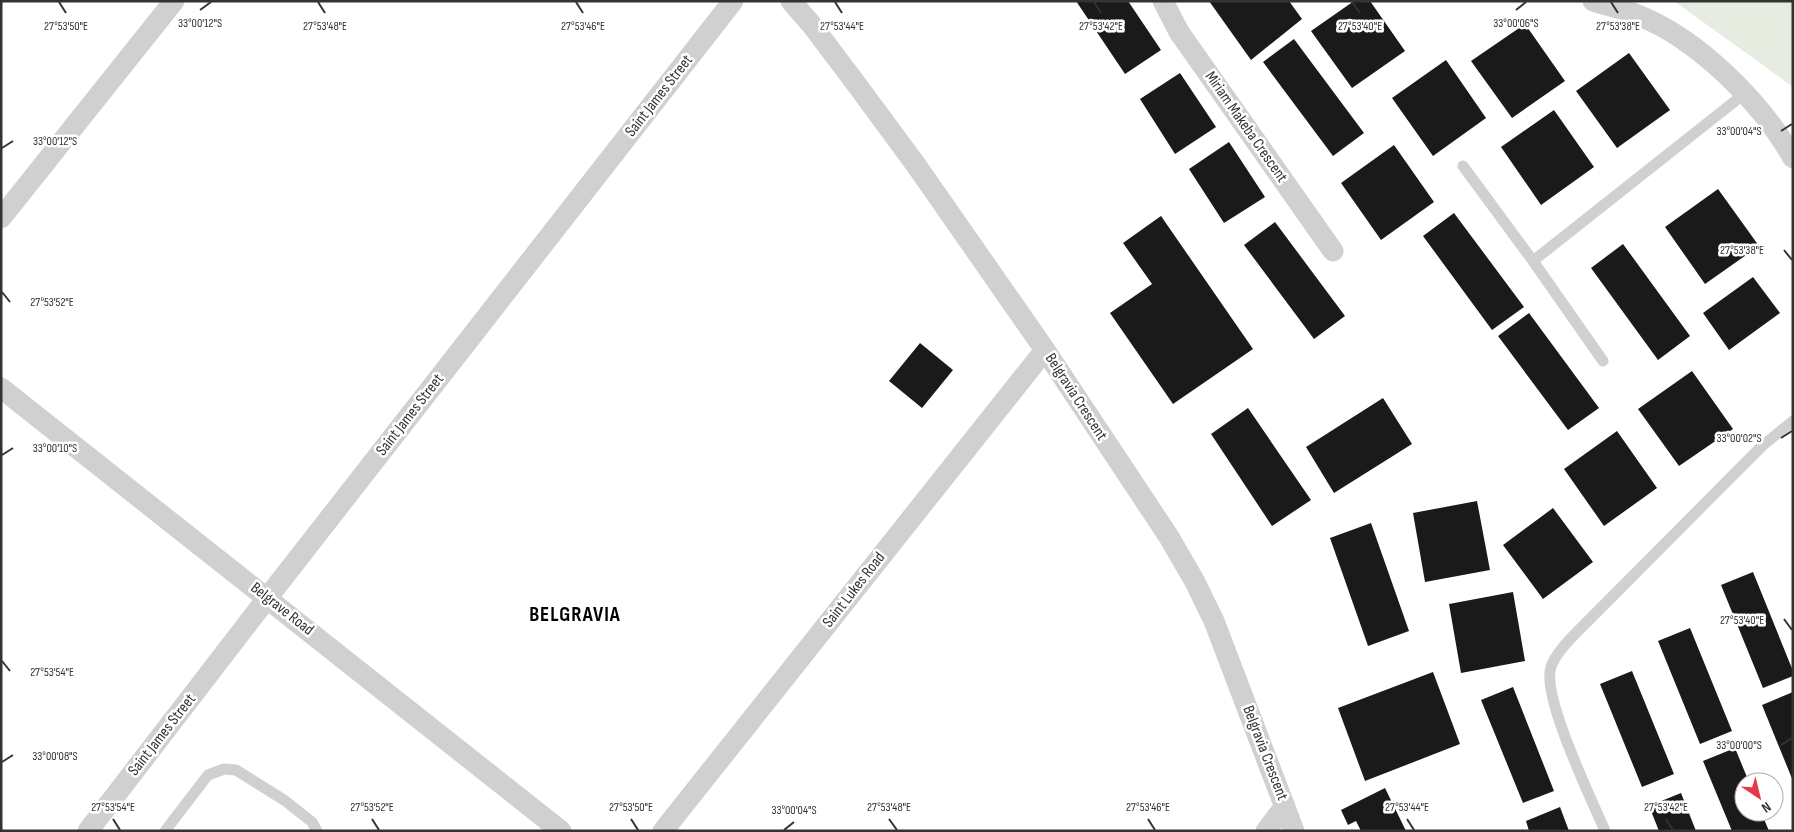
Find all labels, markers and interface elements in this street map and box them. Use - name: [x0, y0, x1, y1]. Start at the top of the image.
- text: 33°00'12"S: [178, 16, 222, 31]
- text: 33°00'06"S: [1493, 16, 1539, 31]
- text: 27°53'50"E: [44, 19, 88, 34]
- text: 27°53'48"E: [303, 19, 347, 34]
- text: 27°53'46"E: [561, 19, 605, 34]
- text: 27°53'44"E: [820, 19, 864, 34]
- text: 27°53'42"E: [1079, 19, 1123, 34]
- text: 27°53'40"E: [1338, 19, 1382, 34]
- text: 27°53'38"E: [1596, 19, 1640, 34]
- street label: Saint James Street: [621, 51, 697, 141]
- street label: Miriam Makeba Crescent: [1201, 68, 1291, 186]
- text: 33°00'04"S: [1716, 124, 1762, 139]
- text: 33°00'12"S: [33, 134, 77, 149]
- text: 27°53'38"E: [1720, 243, 1764, 258]
- text: 27°53'52"E: [30, 295, 74, 310]
- street label: Belgravia Crescent: [1041, 350, 1111, 444]
- street label: Saint James Street: [372, 370, 448, 460]
- text: 33°00'02"S: [1716, 431, 1762, 446]
- text: 33°00'10"S: [33, 441, 77, 456]
- street label: Saint Lukes Road: [819, 549, 889, 631]
- street label: Belgrave Road: [247, 578, 317, 640]
- district label: BELGRAVIA: [529, 602, 621, 627]
- text: 27°53'40"E: [1720, 613, 1764, 628]
- text: 27°53'54"E: [30, 665, 74, 680]
- street label: Saint James Street: [124, 690, 200, 780]
- street label: Belgravia Crescent: [1238, 703, 1292, 803]
- text: 33°00'00"S: [1716, 738, 1762, 753]
- text: 33°00'08"S: [32, 749, 78, 764]
- north arrow: [1734, 772, 1784, 822]
- text: N: [1758, 798, 1774, 816]
- text: 27°53'54"E: [91, 800, 135, 815]
- text: 27°53'52"E: [350, 800, 394, 815]
- text: 27°53'50"E: [609, 800, 653, 815]
- text: 27°53'48"E: [867, 800, 911, 815]
- text: 27°53'46"E: [1126, 800, 1170, 815]
- text: 27°53'44"E: [1385, 800, 1429, 815]
- text: 27°53'42"E: [1644, 800, 1688, 815]
- text: 33°00'04"S: [771, 803, 817, 818]

